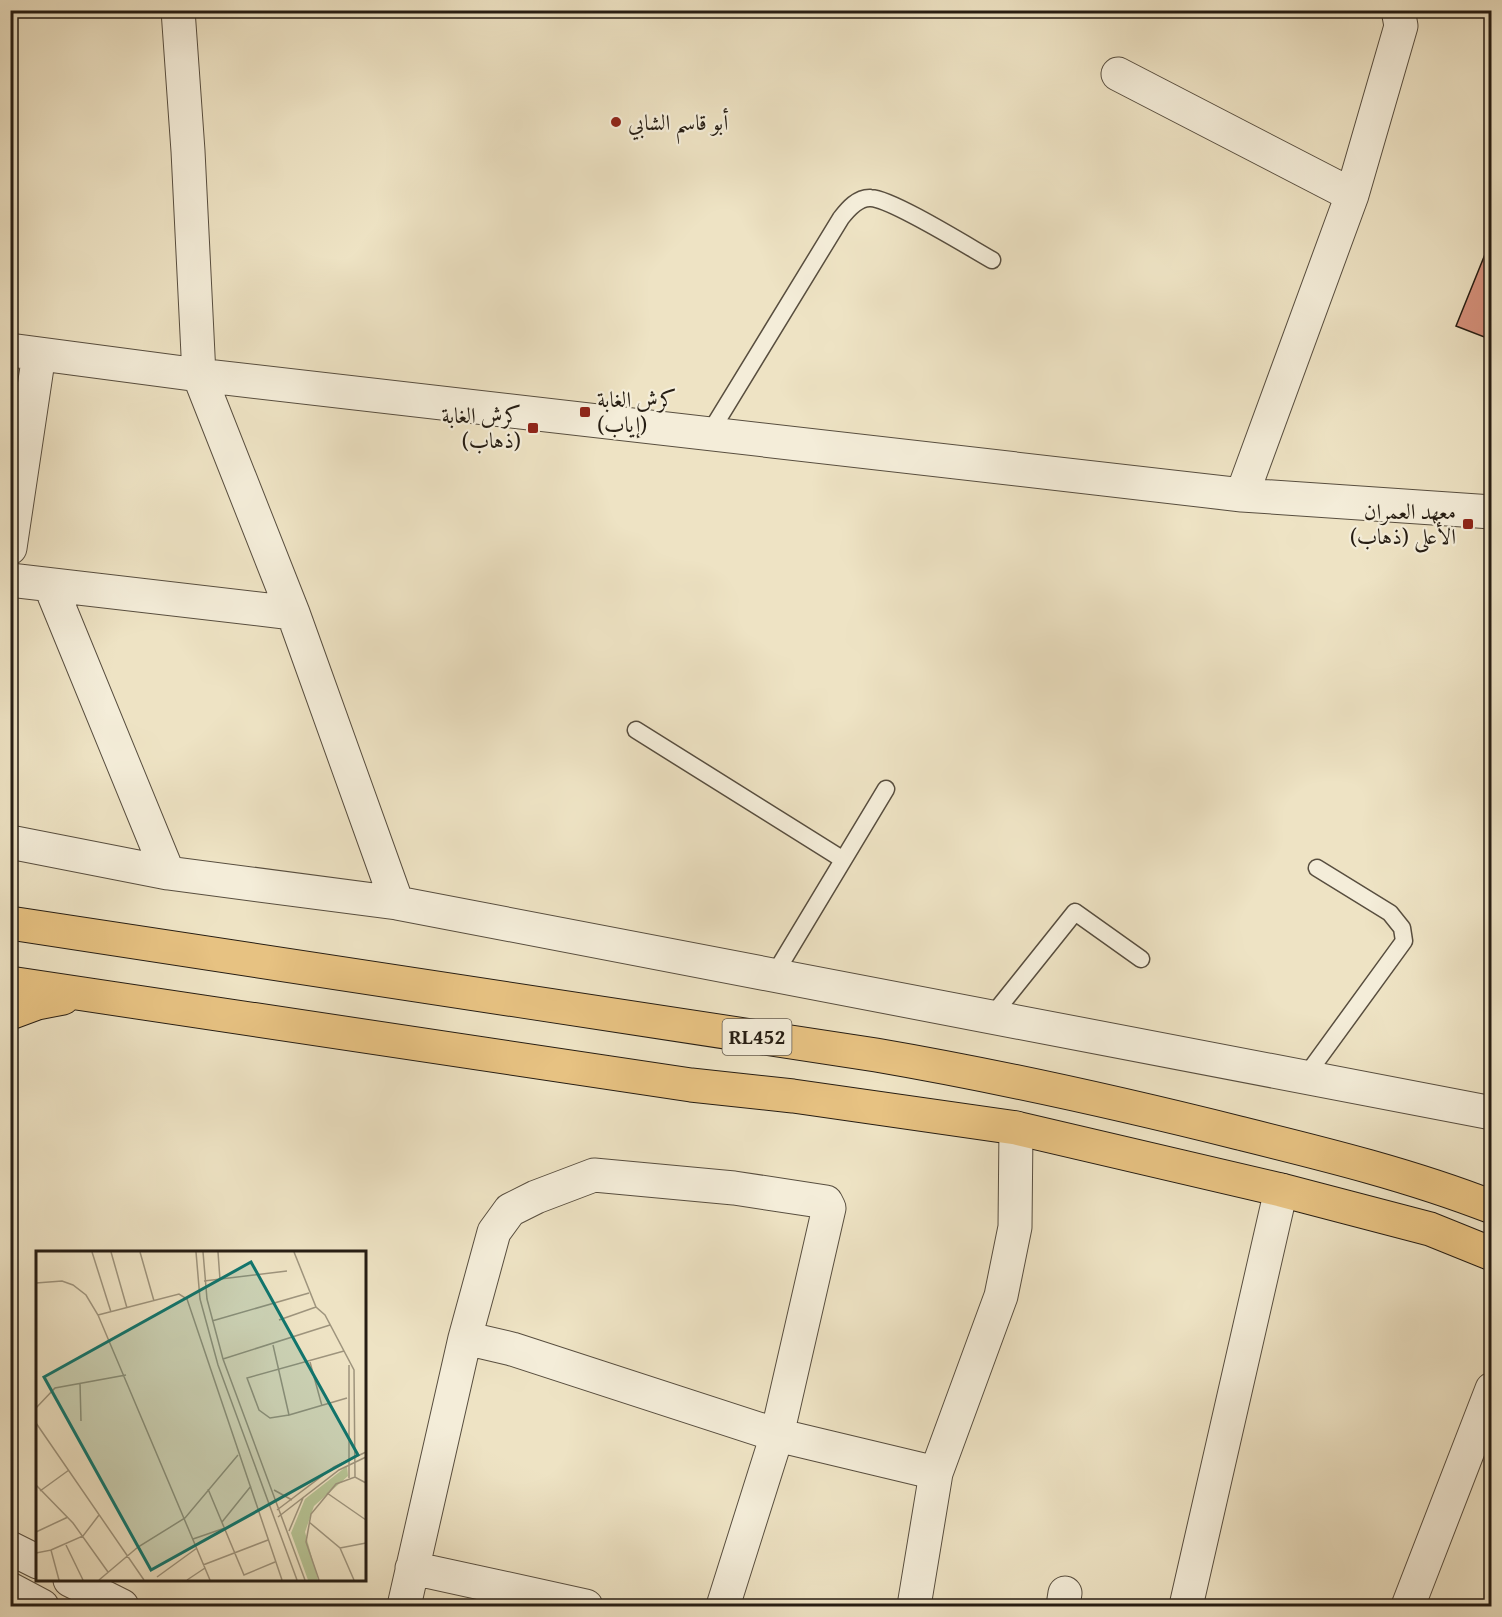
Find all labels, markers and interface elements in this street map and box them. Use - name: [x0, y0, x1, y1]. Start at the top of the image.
- place label: أبو قاسم الشابي: [628, 106, 729, 144]
- marker: أبو قاسم الشابي: [609, 115, 623, 129]
- place label: كرش الغابة (إياب): [597, 383, 676, 440]
- place label: كرش الغابة (ذهاب): [442, 399, 521, 456]
- marker: كرش الغابة (إياب): [578, 405, 592, 419]
- marker: كرش الغابة (ذهاب): [526, 421, 540, 435]
- place label: معهد العمران الأعلى (ذهاب): [1350, 495, 1456, 553]
- marker: معهد العمران الأعلى (ذهاب): [1461, 517, 1475, 531]
- road number: RL452: [722, 1019, 792, 1055]
- inset map: [36, 1251, 366, 1581]

